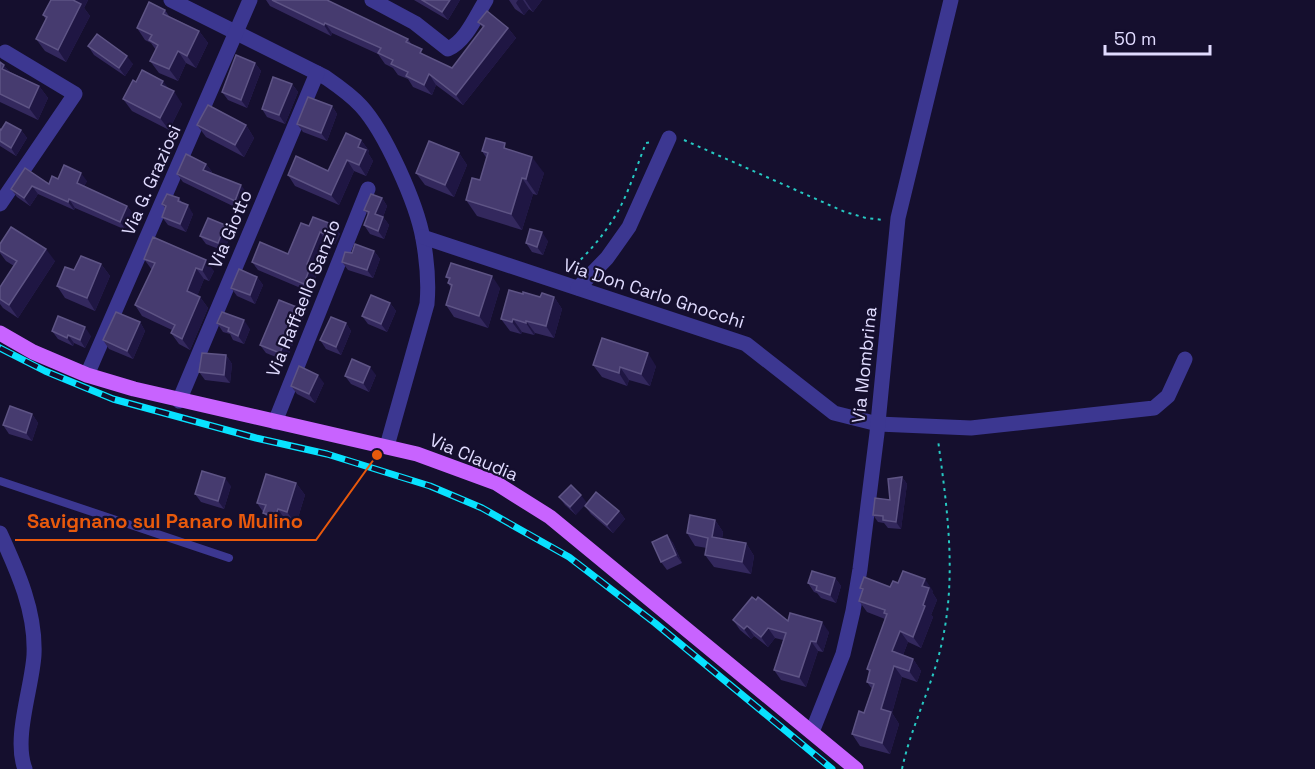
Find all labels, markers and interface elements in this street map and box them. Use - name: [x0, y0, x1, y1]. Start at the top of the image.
- scale bar: [1105, 18, 1210, 56]
- text: 50 m: [1114, 27, 1156, 50]
- street label: Via G. Graziosi: [116, 121, 186, 239]
- street label: Via Giotto: [203, 186, 257, 272]
- street label: Via Raffaello Sanzio: [261, 216, 345, 380]
- street label: Via Don Carlo Gnocchi: [561, 253, 747, 333]
- street label: Via Mombrina: [846, 306, 882, 424]
- street label: Via Claudia: [426, 428, 522, 486]
- callout: Savignano sul Panaro Mulino: [15, 502, 316, 540]
- text: Savignano sul Panaro Mulino: [27, 508, 303, 534]

